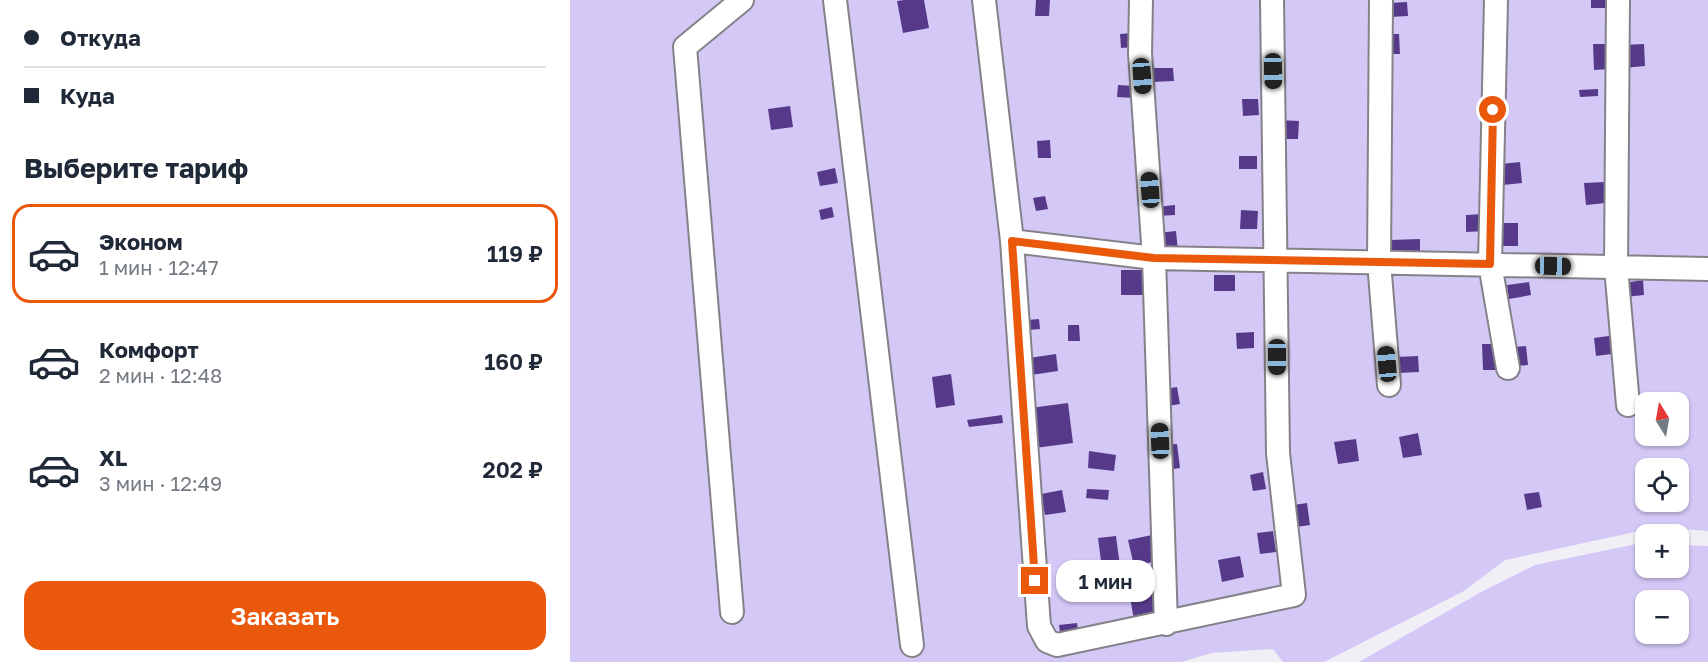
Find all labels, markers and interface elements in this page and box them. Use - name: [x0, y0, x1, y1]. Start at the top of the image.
- text: Откуда: [60, 24, 141, 51]
- car: [1264, 53, 1282, 89]
- car: [1132, 57, 1152, 95]
- text: Куда: [60, 82, 115, 109]
- route start: [1479, 96, 1506, 123]
- text: Выберите тариф: [24, 152, 248, 184]
- car: [1140, 171, 1160, 209]
- icon: car: [27, 227, 81, 281]
- text: Эконом: [99, 228, 183, 255]
- text: 119 ₽: [487, 240, 543, 267]
- text: 1 мин · 12:47: [99, 255, 219, 279]
- car: [1535, 257, 1571, 275]
- icon: car: [27, 335, 81, 389]
- text: Комфорт: [99, 336, 199, 363]
- car: [1268, 339, 1286, 375]
- car: [1376, 345, 1398, 383]
- text: 160 ₽: [484, 348, 543, 375]
- text: 2 мин · 12:48: [99, 363, 222, 387]
- north arrow: [1635, 392, 1689, 446]
- map controls: [1635, 392, 1689, 644]
- car: [1150, 423, 1170, 459]
- icon: car: [27, 443, 81, 497]
- text: XL: [99, 444, 127, 471]
- text: 202 ₽: [483, 456, 543, 483]
- button: locate: [1635, 458, 1689, 512]
- text: 3 мин · 12:49: [99, 471, 222, 495]
- button: +: [1635, 524, 1689, 578]
- callout: 1 мин: [1056, 560, 1155, 602]
- route end: [1021, 567, 1048, 594]
- text: 1 мин: [1079, 569, 1132, 593]
- button: Заказать: [24, 581, 546, 650]
- button: −: [1635, 590, 1689, 644]

